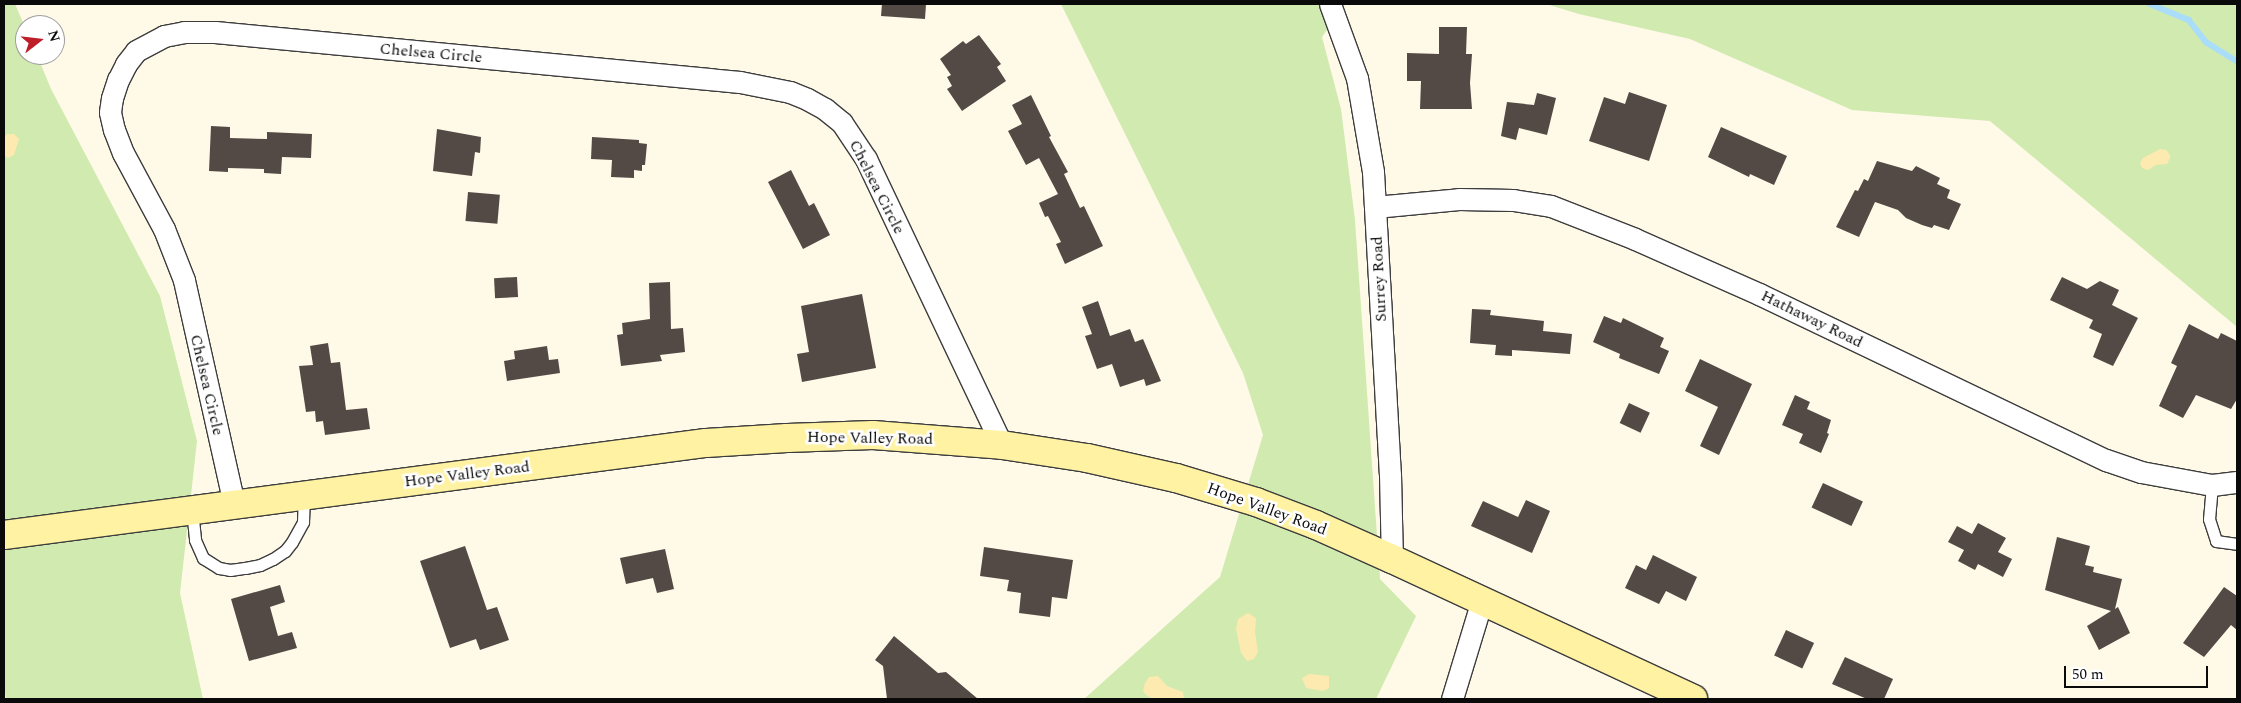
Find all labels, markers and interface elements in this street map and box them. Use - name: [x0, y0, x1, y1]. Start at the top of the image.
- north arrow: [15, 15, 65, 65]
- text: N: [42, 28, 66, 44]
- street label: Chelsea Circle: [379, 39, 483, 67]
- street label: Chelsea Circle: [845, 137, 909, 237]
- street label: Surrey Road: [1367, 236, 1391, 322]
- street label: Hathaway Road: [1758, 286, 1866, 352]
- street label: Chelsea Circle: [186, 333, 228, 437]
- street label: Hope Valley Road: [807, 427, 933, 449]
- street label: Hope Valley Road: [403, 457, 531, 491]
- street label: Hope Valley Road: [1204, 478, 1330, 540]
- scale bar: [2066, 656, 2210, 688]
- text: 50 m: [2072, 663, 2104, 686]

